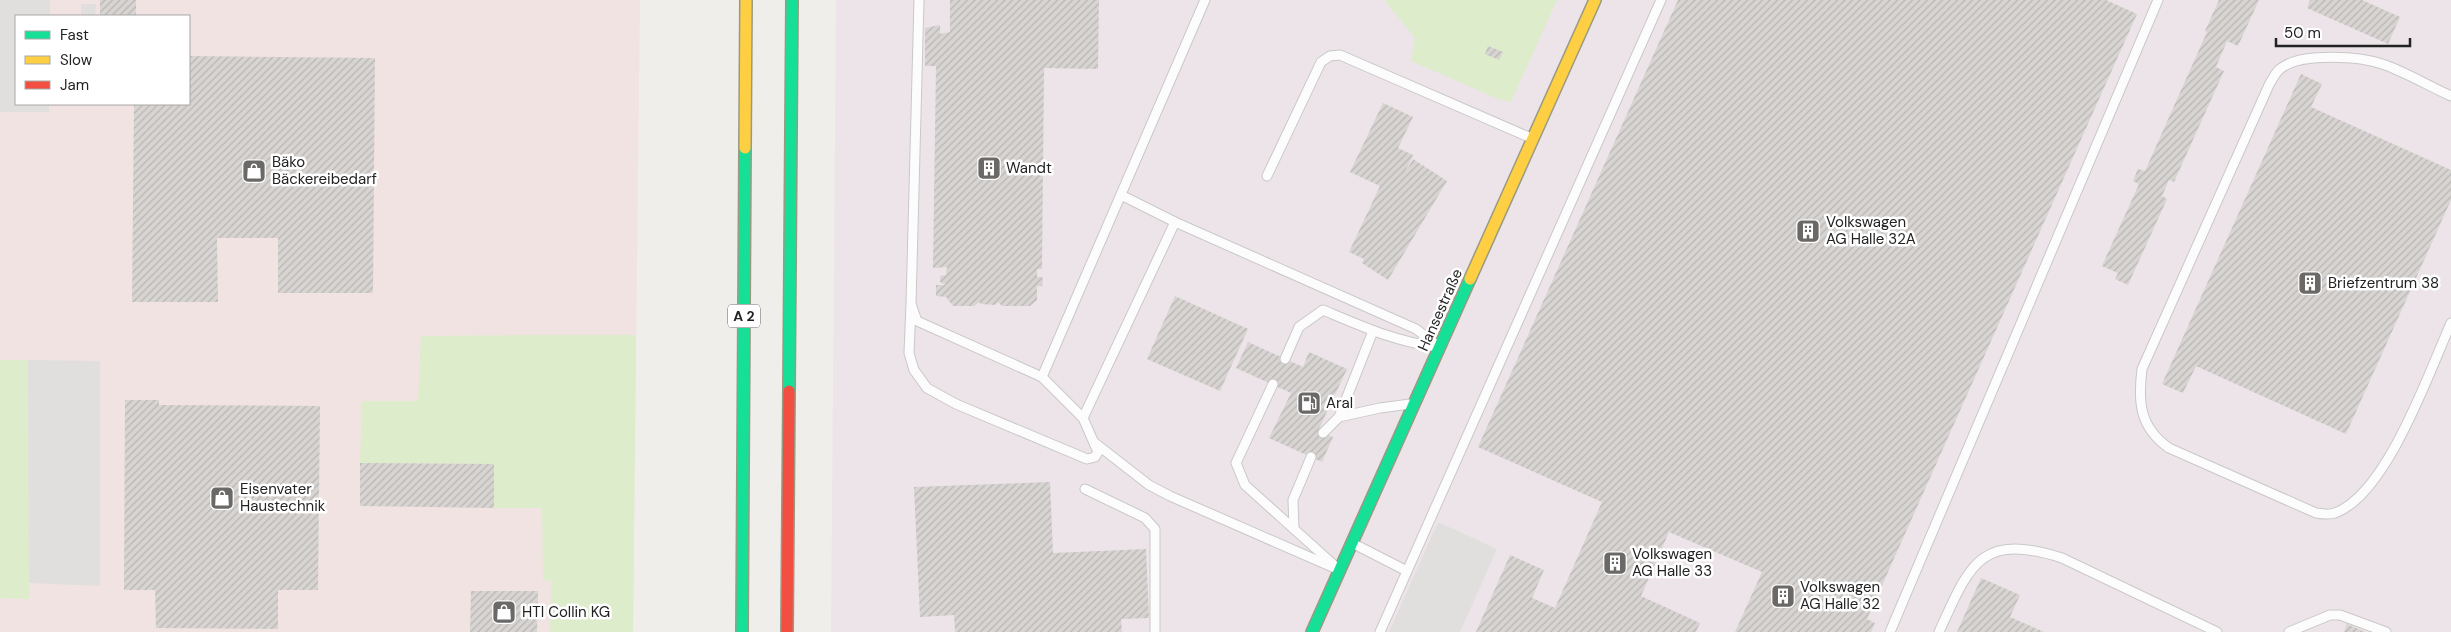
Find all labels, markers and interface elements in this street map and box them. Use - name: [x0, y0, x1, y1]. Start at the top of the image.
- legend: [15, 15, 190, 105]
- scale bar: [2276, 15, 2410, 47]
- text: 50 m: [2284, 23, 2321, 43]
- text: Fast: [60, 25, 89, 45]
- text: Slow: [60, 50, 93, 70]
- text: Jam: [60, 75, 89, 95]
- place label: Bäko Bäckereibedarf: [272, 152, 377, 189]
- building icon: Wandt: [976, 155, 1002, 181]
- shop icon: Bäko Bäckereibedarf: [241, 158, 267, 184]
- place label: Wandt: [1006, 158, 1052, 178]
- place label: Volkswagen AG Halle 32A: [1826, 212, 1916, 249]
- building icon: Volkswagen AG Halle 32A: [1795, 218, 1821, 244]
- street label: Hansestraße: [1413, 266, 1467, 354]
- building icon: Briefzentrum 38: [2297, 270, 2323, 296]
- place label: Briefzentrum 38: [2328, 273, 2439, 293]
- road number: A 2: [728, 304, 760, 328]
- fuel station icon: Aral: [1296, 390, 1322, 416]
- place label: Aral: [1326, 393, 1353, 413]
- place label: Eisenvater Haustechnik: [240, 479, 326, 516]
- shop icon: Eisenvater Haustechnik: [209, 485, 235, 511]
- place label: Volkswagen AG Halle 33: [1632, 544, 1712, 581]
- building icon: Volkswagen AG Halle 33: [1602, 550, 1628, 576]
- place label: Volkswagen AG Halle 32: [1800, 577, 1880, 614]
- building icon: Volkswagen AG Halle 32: [1770, 583, 1796, 609]
- shop icon: HTI Collin KG: [491, 599, 517, 625]
- place label: HTI Collin KG: [522, 602, 610, 622]

